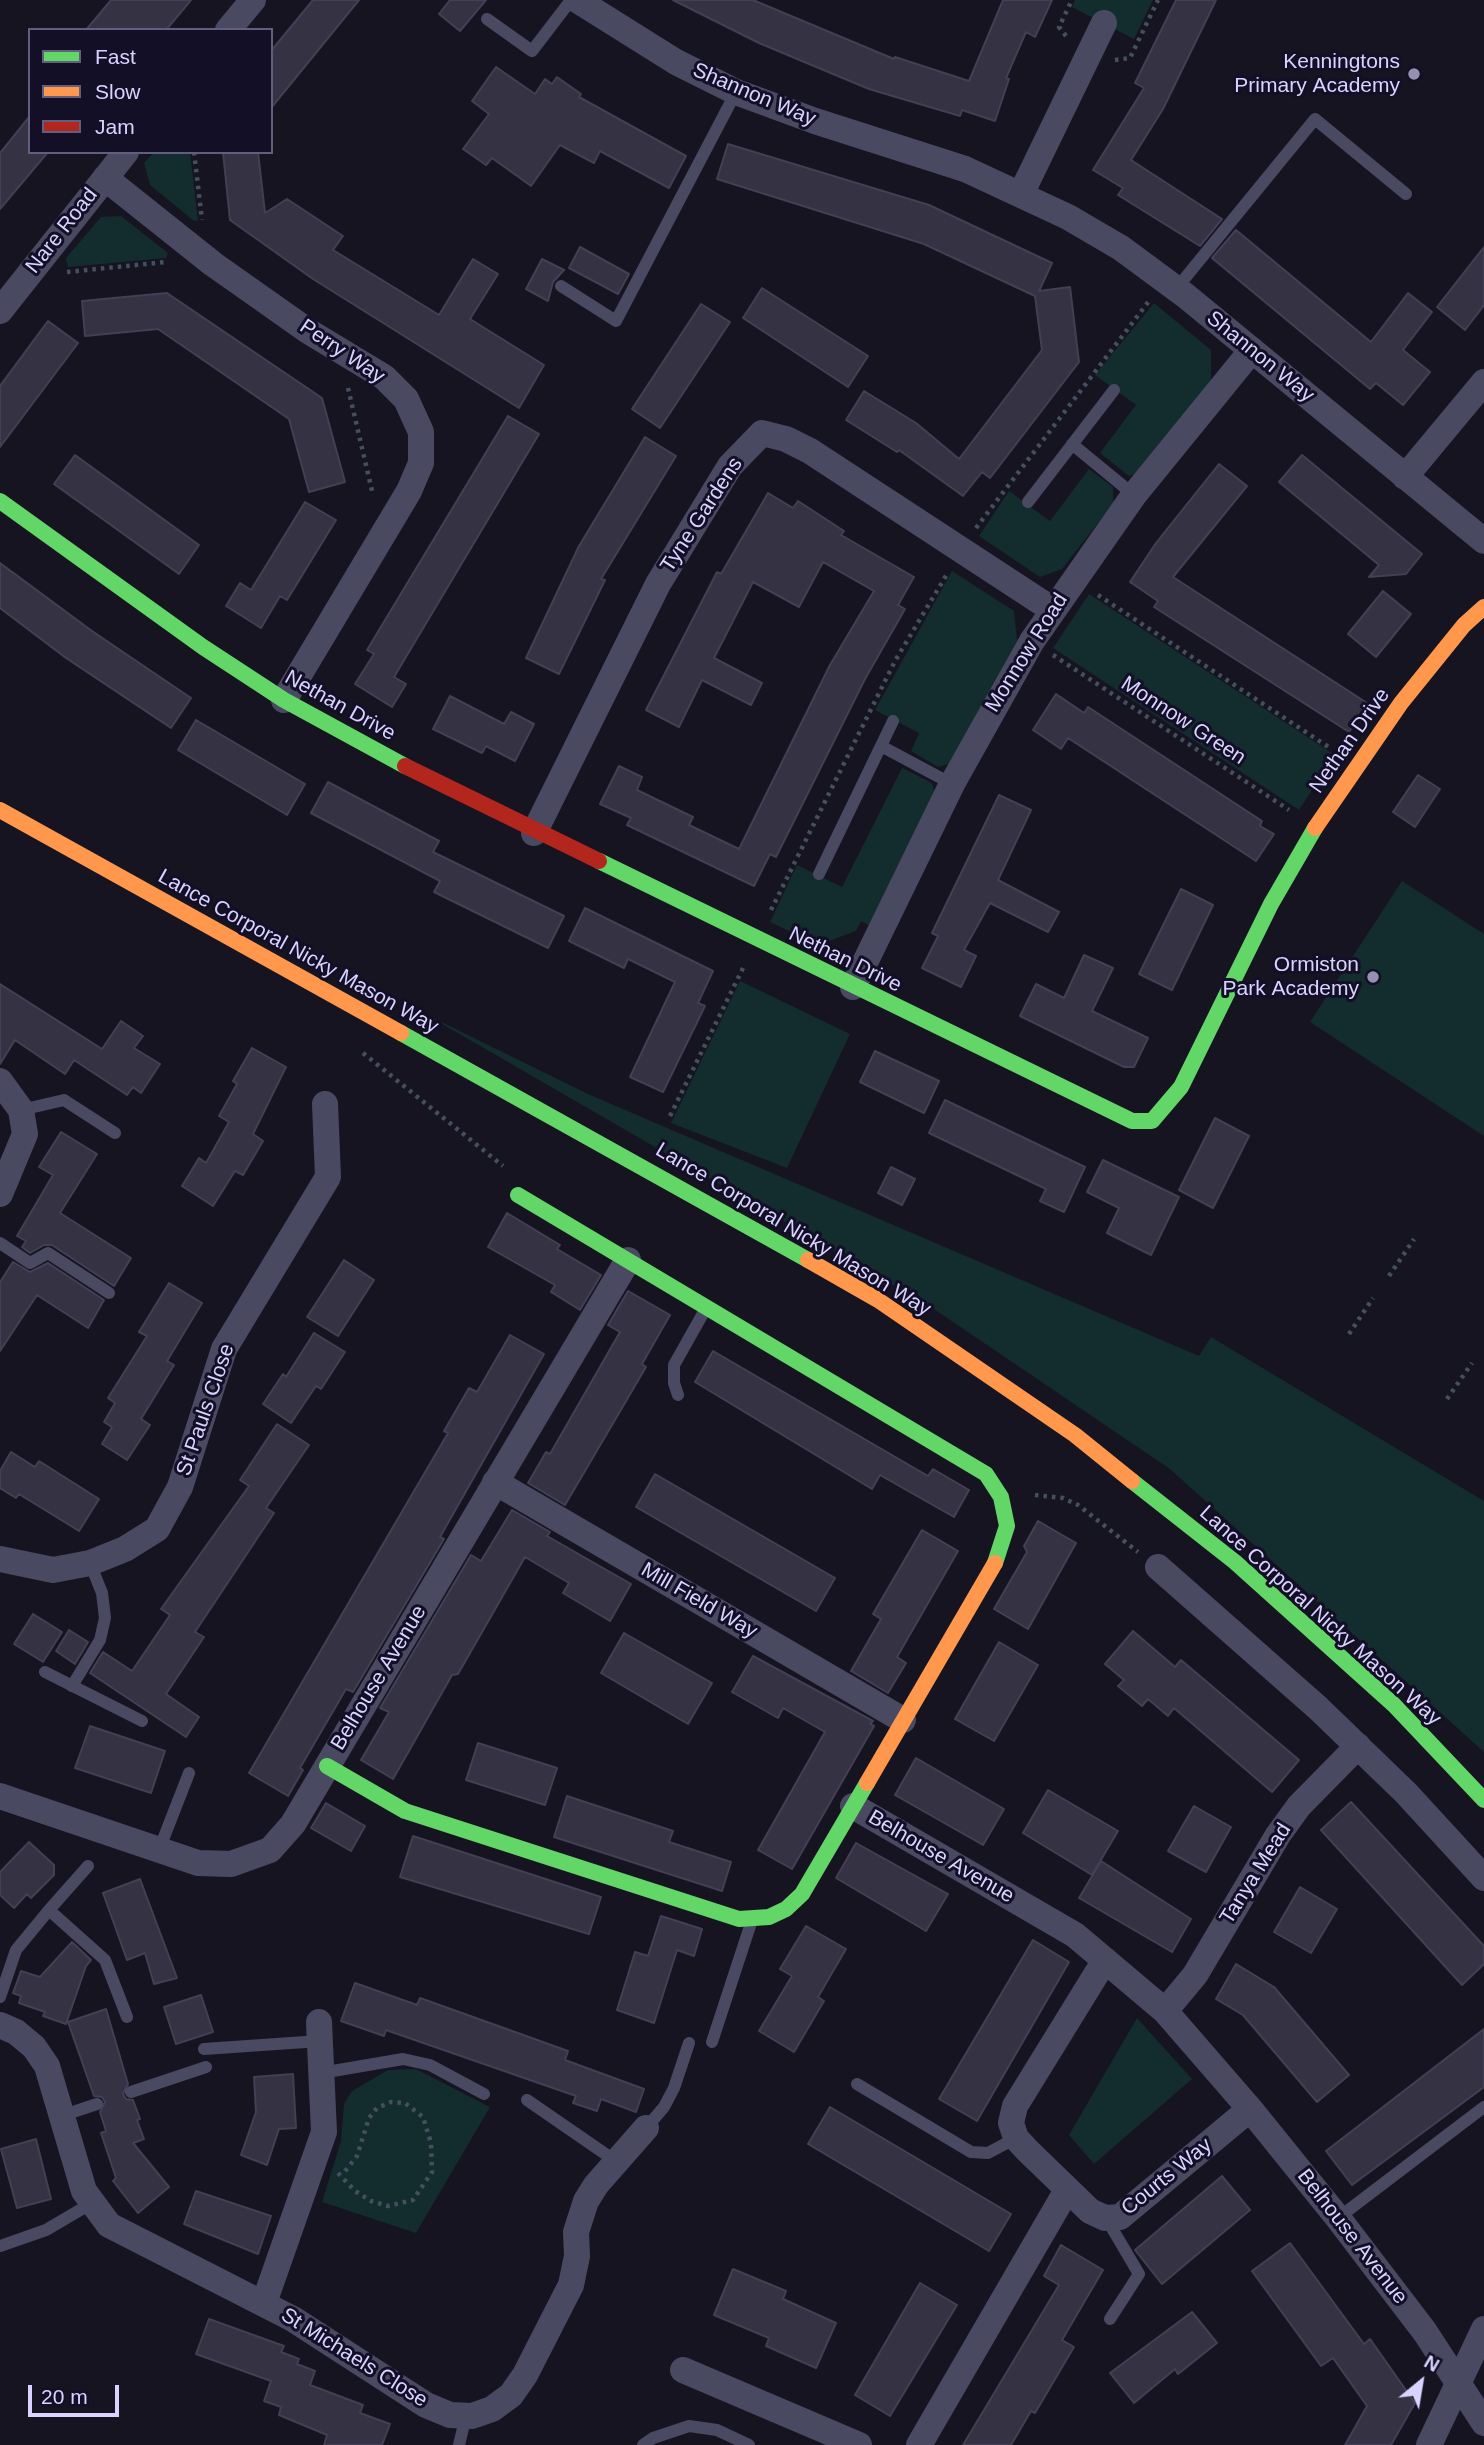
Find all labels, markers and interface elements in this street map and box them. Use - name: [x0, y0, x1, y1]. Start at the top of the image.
- legend: [28, 28, 273, 154]
- text: Fast: [95, 45, 136, 68]
- place label: Kenningtons Primary Academy: [1234, 49, 1400, 99]
- street label: Shannon Way: [689, 58, 819, 132]
- marker: Kenningtons Primary Academy: [1406, 66, 1422, 82]
- text: Slow: [95, 80, 141, 103]
- text: Jam: [95, 115, 135, 138]
- street label: Nare Road: [21, 183, 103, 279]
- street label: Shannon Way: [1201, 306, 1319, 408]
- street label: Perry Way: [295, 314, 389, 390]
- street label: Tyne Gardens: [656, 453, 748, 577]
- street label: Monnow Road: [980, 589, 1074, 717]
- street label: Nethan Drive: [280, 665, 400, 747]
- street label: Monnow Green: [1116, 671, 1250, 771]
- street label: Nethan Drive: [1305, 684, 1395, 798]
- street label: Lance Corporal Nicky Mason Way: [153, 864, 443, 1040]
- street label: Nethan Drive: [784, 922, 906, 998]
- place label: Ormiston Park Academy: [1222, 952, 1359, 1002]
- marker: Ormiston Park Academy: [1365, 969, 1381, 985]
- street label: Lance Corporal Nicky Mason Way: [651, 1138, 935, 1322]
- street label: St Pauls Close: [172, 1341, 240, 1479]
- street label: Lance Corporal Nicky Mason Way: [1194, 1501, 1446, 1731]
- street label: Mill Field Way: [636, 1558, 762, 1644]
- street label: Belhouse Avenue: [326, 1601, 432, 1755]
- street label: Belhouse Avenue: [864, 1805, 1018, 1909]
- street label: Tanya Mead: [1215, 1819, 1297, 1929]
- street label: Courts Way: [1117, 2133, 1217, 2221]
- street label: Belhouse Avenue: [1292, 2165, 1412, 2309]
- street label: St Michaels Close: [276, 2303, 432, 2413]
- north arrow: [1386, 2347, 1456, 2417]
- text: N: [1421, 2351, 1443, 2376]
- scale bar: [32, 2372, 122, 2416]
- text: 20 m: [41, 2385, 88, 2408]

